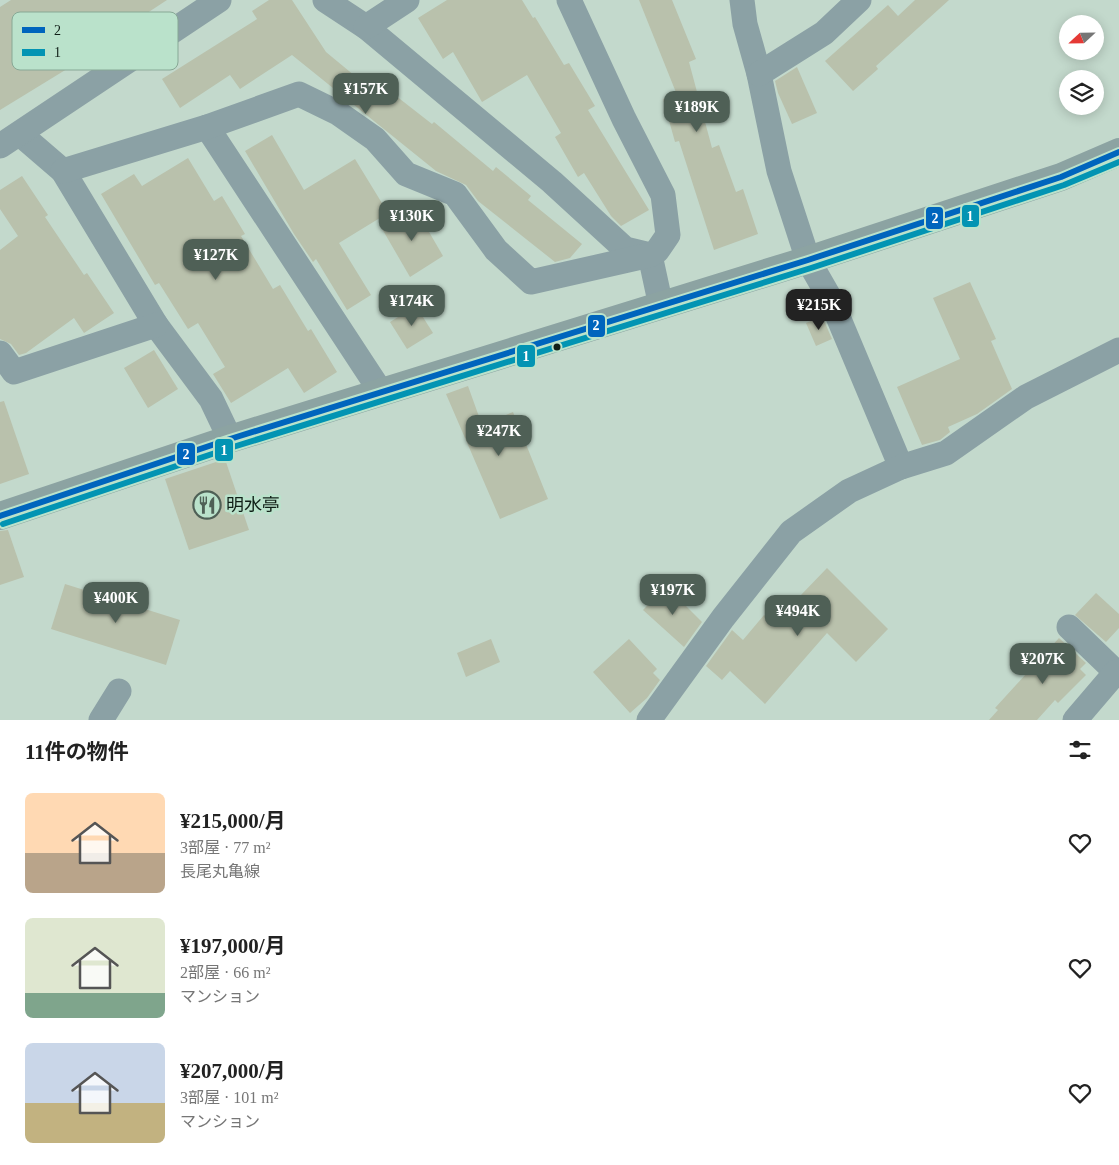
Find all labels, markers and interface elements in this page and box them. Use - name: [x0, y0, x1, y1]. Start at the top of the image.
- legend: [12, 12, 178, 70]
- north arrow: [1059, 15, 1104, 60]
- map controls: [1059, 15, 1104, 115]
- text: 2: [54, 23, 61, 38]
- text: 1: [54, 45, 61, 60]
- button: layers: [1059, 70, 1104, 115]
- pin: ¥157K: [331, 72, 401, 115]
- text: ¥157K: [344, 80, 388, 97]
- pin: ¥189K: [662, 90, 732, 133]
- text: ¥189K: [675, 98, 719, 115]
- pin: ¥130K: [377, 200, 447, 242]
- line badge: 1: [961, 204, 980, 228]
- line badge: 2: [925, 206, 944, 230]
- text: ¥130K: [390, 207, 434, 224]
- text: 1: [967, 209, 974, 224]
- text: 2: [932, 211, 939, 226]
- pin: ¥127K: [181, 238, 251, 281]
- text: ¥127K: [194, 246, 238, 263]
- pin: ¥174K: [377, 284, 447, 327]
- pin: ¥215K: [784, 288, 854, 331]
- text: ¥174K: [390, 292, 434, 309]
- text: ¥215K: [797, 296, 841, 313]
- line badge: 2: [587, 314, 606, 338]
- text: 2: [593, 318, 600, 333]
- unlabelled marker: [552, 342, 562, 352]
- line badge: 1: [516, 344, 536, 368]
- text: 1: [523, 349, 530, 364]
- pin: ¥247K: [464, 414, 534, 457]
- text: ¥247K: [477, 422, 521, 439]
- line badge: 1: [214, 438, 234, 462]
- line badge: 2: [176, 442, 196, 466]
- text: 1: [221, 443, 228, 458]
- text: 2: [183, 447, 190, 462]
- restaurant icon: 明水亭: [192, 490, 222, 520]
- place label: 明水亭: [226, 495, 280, 515]
- pin: ¥197K: [638, 574, 708, 616]
- text: ¥197K: [651, 581, 695, 598]
- pin: ¥400K: [81, 582, 151, 624]
- text: ¥400K: [94, 589, 138, 606]
- pin: ¥494K: [763, 594, 833, 637]
- text: ¥494K: [776, 602, 820, 619]
- pin: ¥207K: [1008, 642, 1078, 685]
- text: ¥207K: [1021, 650, 1065, 667]
- icon: filters: [1066, 736, 1094, 764]
- text: 11件の物件: [25, 740, 129, 764]
- text: ¥215,000/月: [180, 809, 286, 833]
- icon: home: [65, 813, 125, 873]
- icon: heart: [1066, 829, 1094, 857]
- text: 3部屋 · 77 m²: [180, 839, 271, 856]
- text: 長尾丸亀線: [180, 863, 260, 880]
- text: ¥197,000/月: [180, 934, 286, 958]
- icon: home: [65, 938, 125, 998]
- icon: heart: [1066, 954, 1094, 982]
- text: 2部屋 · 66 m²: [180, 964, 271, 981]
- text: マンション: [180, 988, 260, 1005]
- text: ¥207,000/月: [180, 1059, 286, 1083]
- icon: home: [65, 1063, 125, 1123]
- icon: heart: [1066, 1079, 1094, 1107]
- text: 3部屋 · 101 m²: [180, 1089, 279, 1106]
- text: マンション: [180, 1113, 260, 1130]

